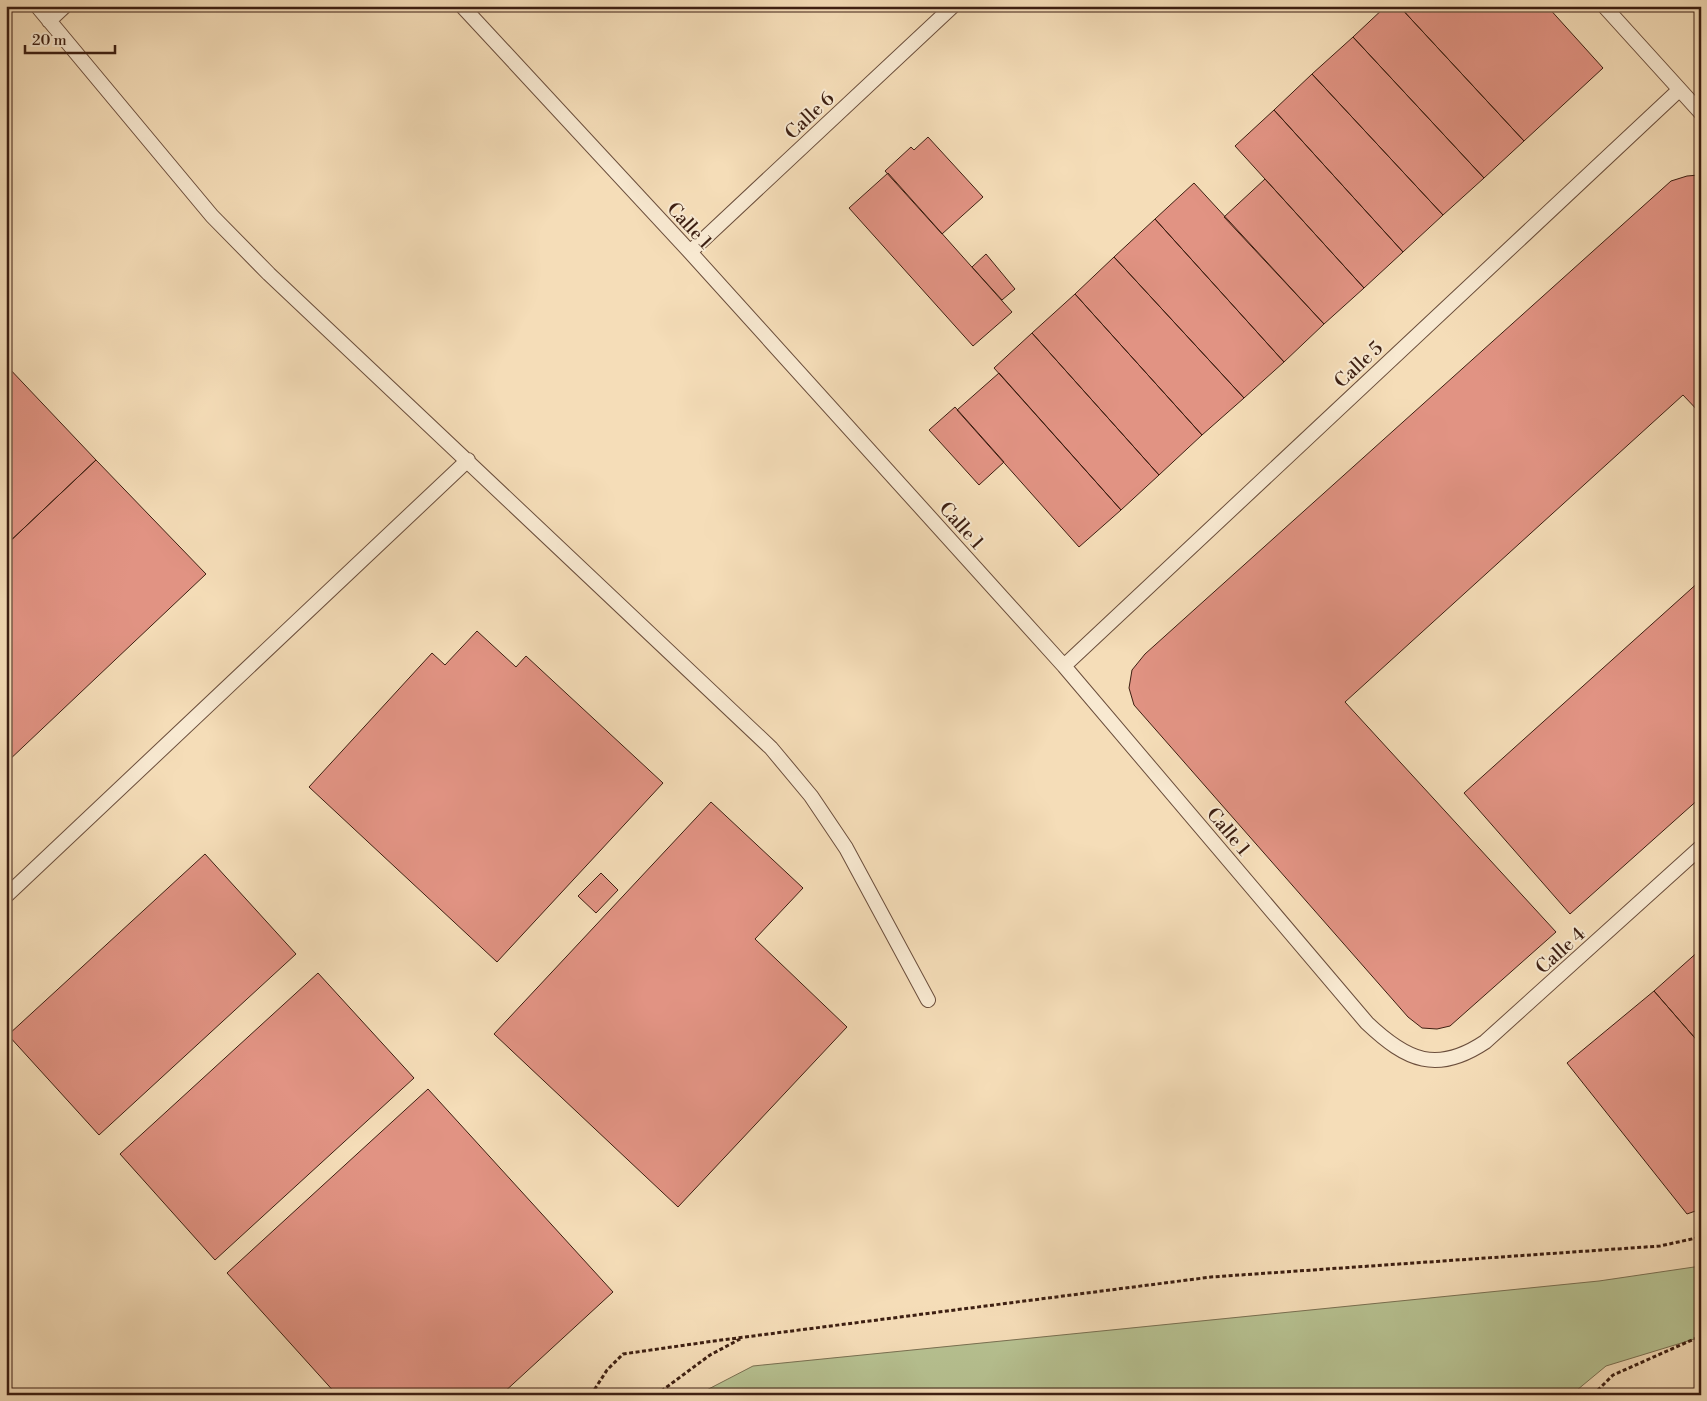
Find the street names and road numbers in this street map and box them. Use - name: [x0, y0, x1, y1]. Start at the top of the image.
- street label: Calle 6: [780, 87, 839, 145]
- street label: Calle 1: [662, 197, 717, 254]
- street label: Calle 5: [1329, 336, 1388, 393]
- street label: Calle 1: [934, 497, 989, 554]
- street label: Calle 1: [1201, 803, 1255, 861]
- street label: Calle 4: [1531, 922, 1591, 979]

